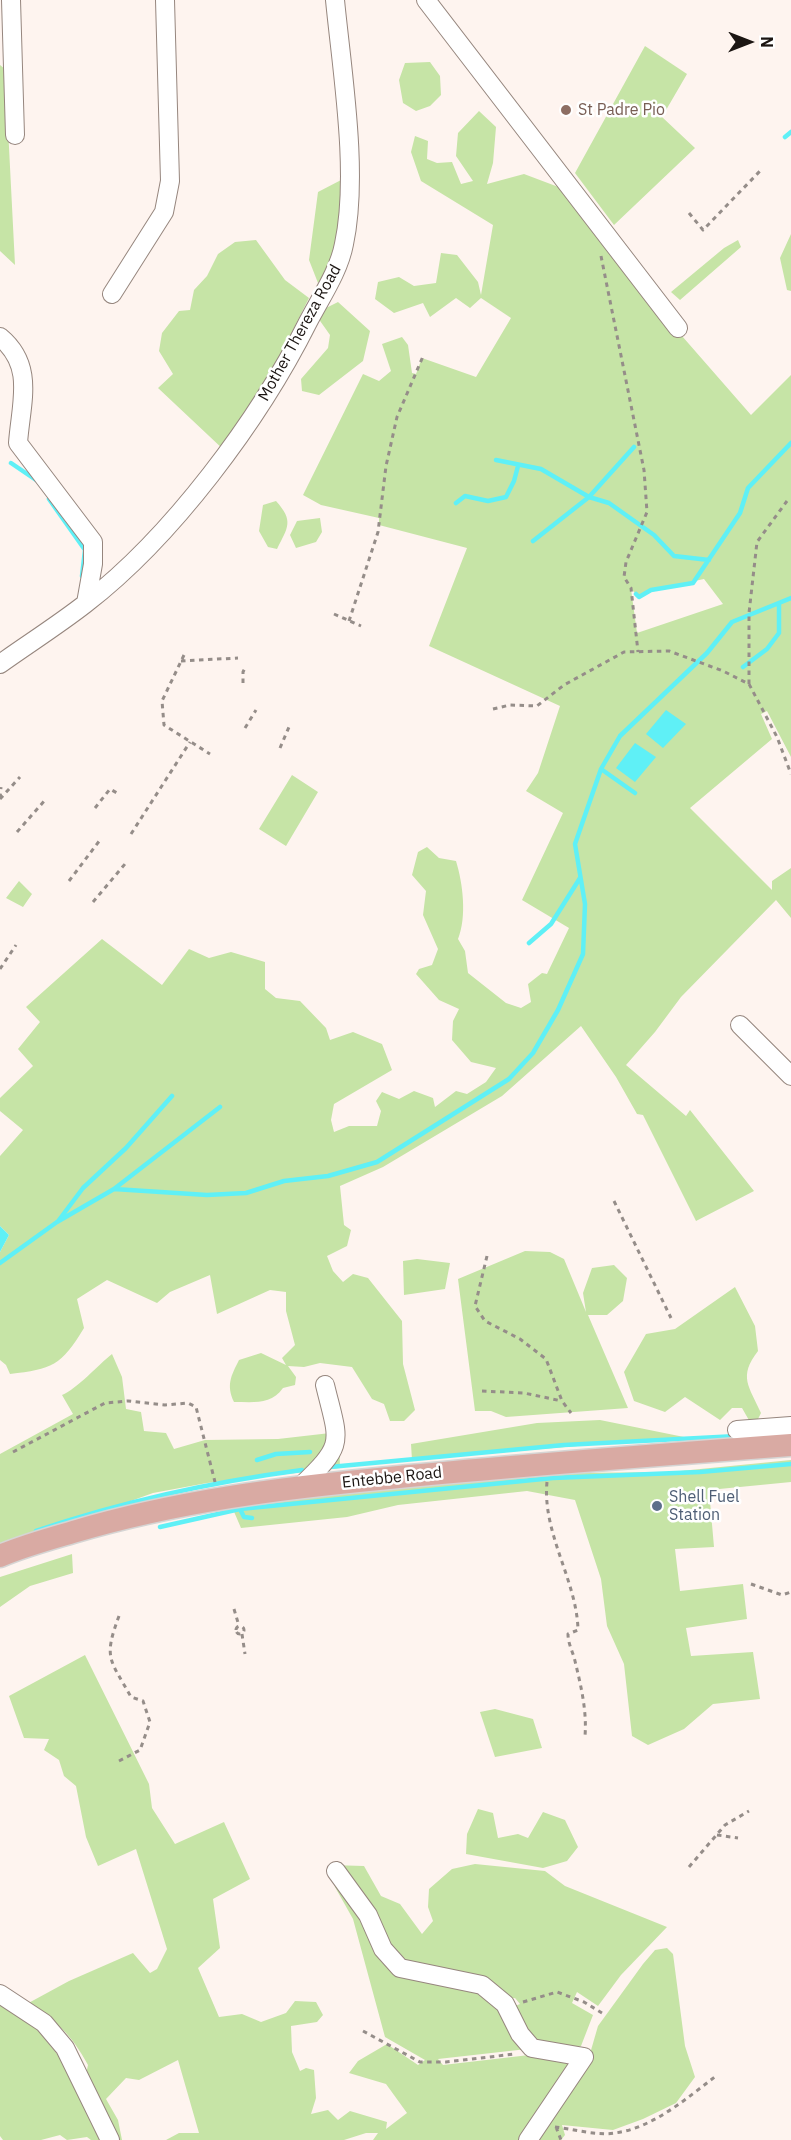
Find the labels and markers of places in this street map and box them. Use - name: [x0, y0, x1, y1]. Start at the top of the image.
- place label: St Padre Pio: [578, 100, 665, 120]
- marker: St Padre Pio: [559, 103, 573, 117]
- place label: Shell Fuel Station: [669, 1487, 739, 1525]
- marker: Shell Fuel Station: [650, 1499, 664, 1513]

